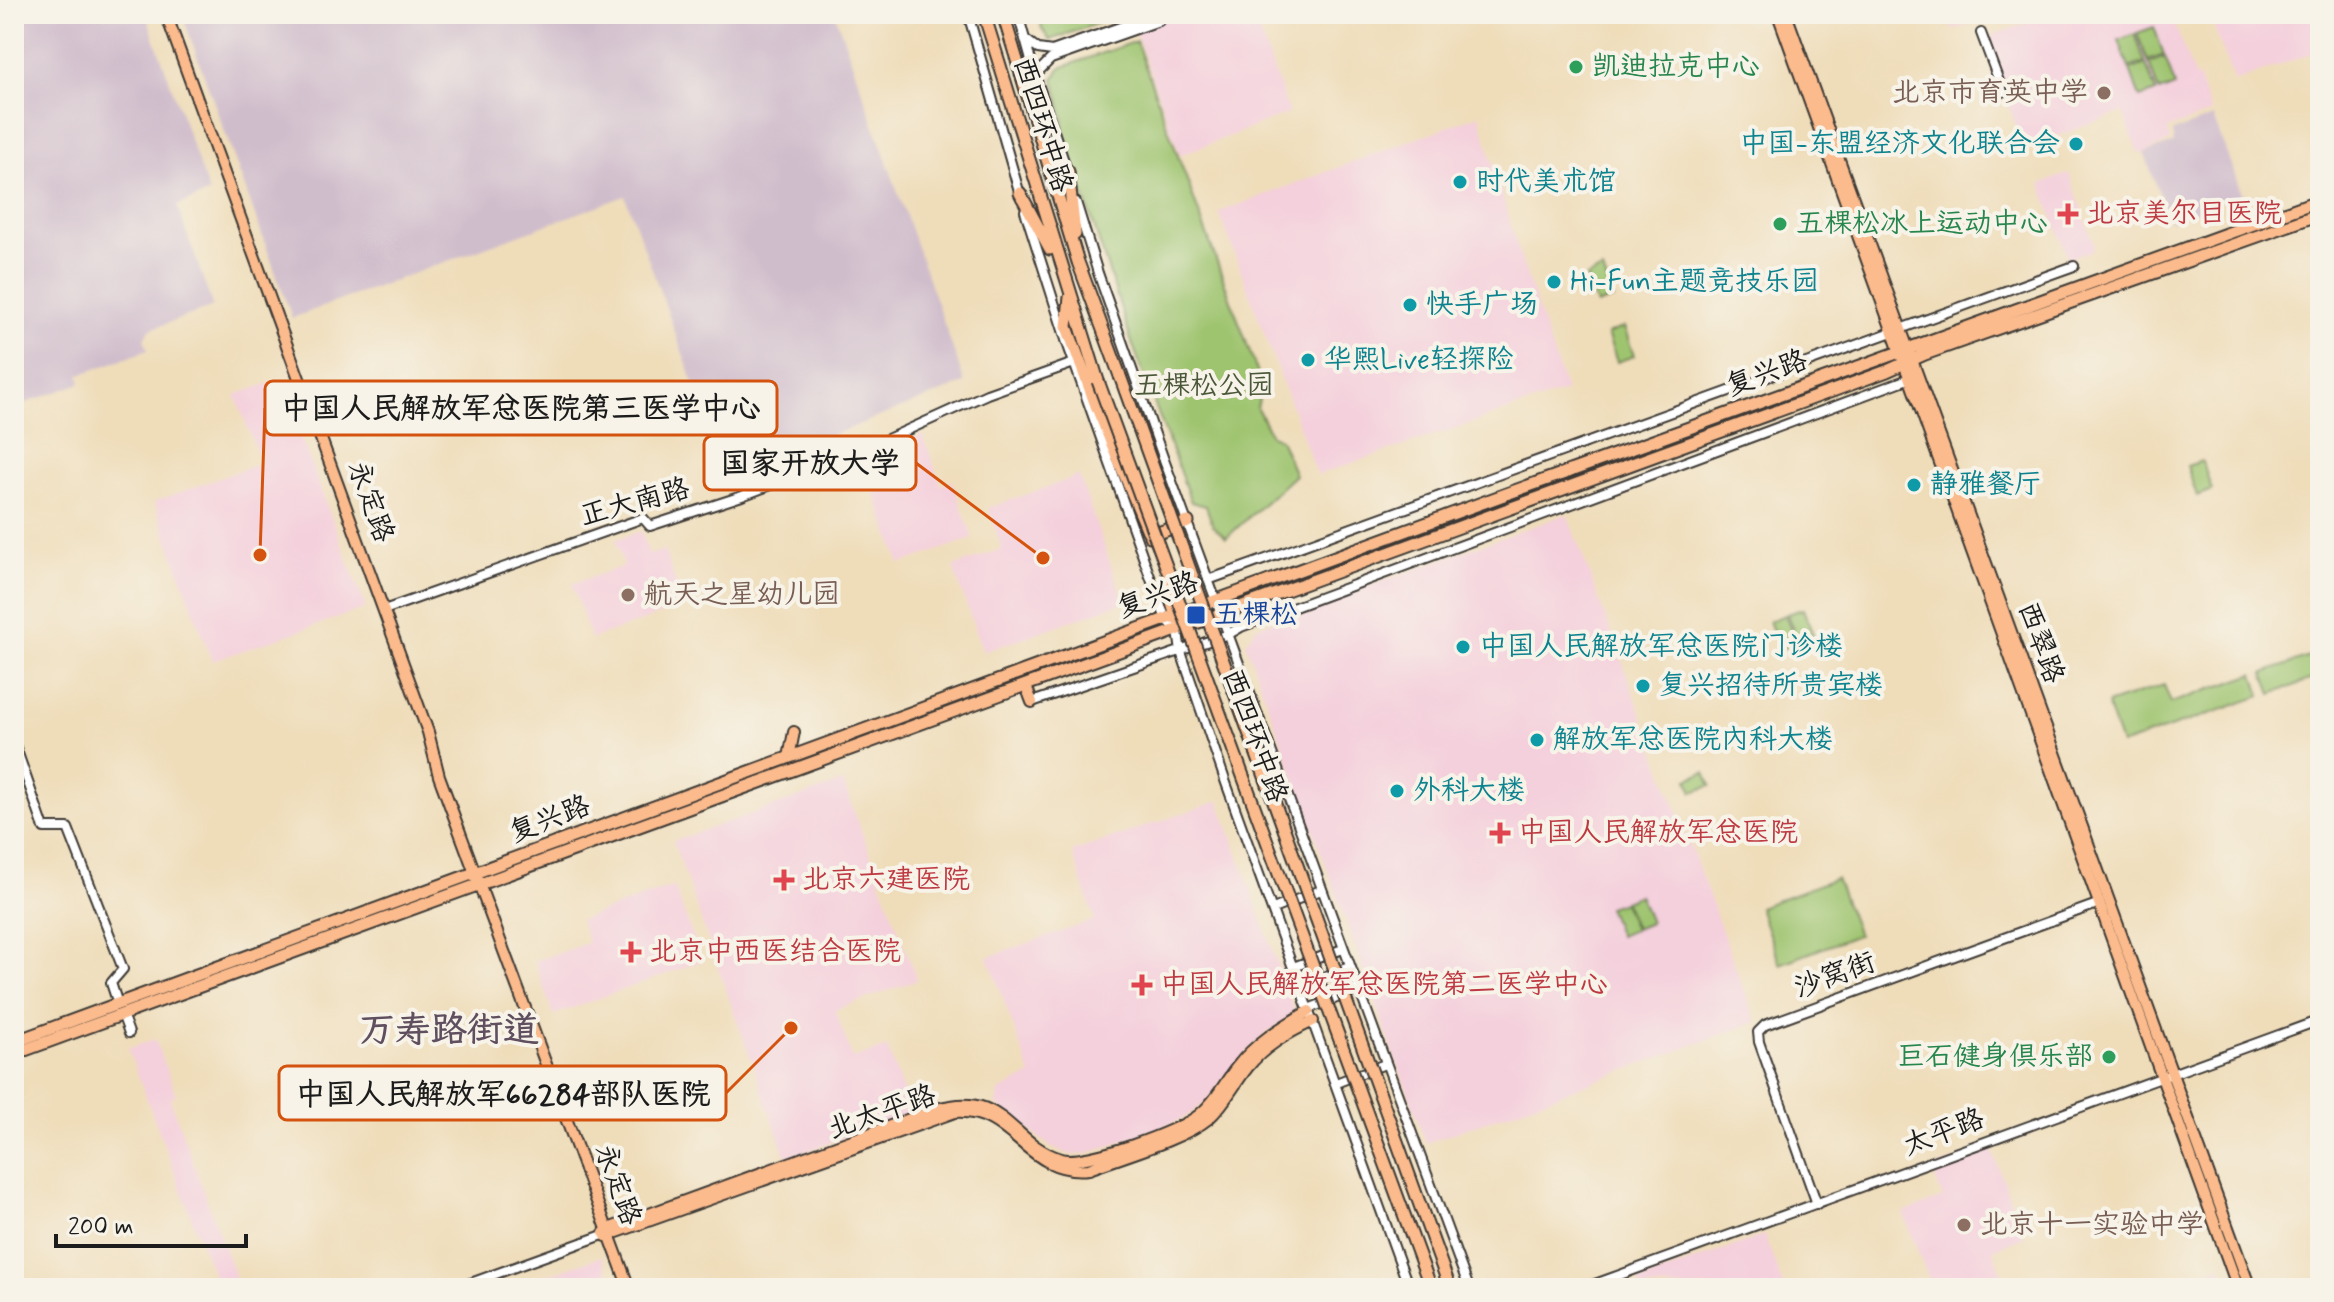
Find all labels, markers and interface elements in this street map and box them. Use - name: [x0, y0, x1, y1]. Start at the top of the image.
- place label: 凯迪拉克中心: [1592, 49, 1760, 86]
- street label: 西四环中路: [1004, 53, 1080, 197]
- marker: 凯迪拉克中心: [1567, 58, 1585, 76]
- place label: 北京市育英中学: [1892, 75, 2088, 112]
- marker: 北京市育英中学: [2095, 84, 2113, 102]
- place label: 中国-东盟经济文化联合会: [1739, 126, 2060, 163]
- marker: 中国-东盟经济文化联合会: [2067, 135, 2085, 153]
- place label: 时代美术馆: [1476, 164, 1616, 201]
- marker: 时代美术馆: [1451, 173, 1469, 191]
- place label: 北京美尔目医院: [2086, 196, 2282, 233]
- marker: 北京美尔目医院: [2057, 203, 2079, 225]
- place label: 五棵松冰上运动中心: [1796, 206, 2048, 243]
- marker: 五棵松冰上运动中心: [1771, 215, 1789, 233]
- place label: Hi-Fun主题竞技乐园: [1570, 264, 1819, 301]
- marker: Hi-Fun主题竞技乐园: [1545, 273, 1563, 291]
- place label: 快手广场: [1426, 287, 1538, 324]
- marker: 快手广场: [1401, 296, 1419, 314]
- place label: 华熙Live轻探险: [1324, 342, 1514, 379]
- street label: 复兴路: [1721, 342, 1813, 406]
- marker: 华熙Live轻探险: [1299, 351, 1317, 369]
- park label: 五棵松公园: [1134, 368, 1274, 405]
- callout: 中国人民解放军总医院第三医学中心: [265, 381, 777, 435]
- text: 中国人民解放军总医院第三医学中心: [281, 390, 761, 429]
- callout: 国家开放大学: [704, 436, 916, 490]
- text: 国家开放大学: [720, 445, 900, 484]
- street label: 永定路: [338, 456, 402, 548]
- place label: 静雅餐厅: [1930, 467, 2042, 504]
- street label: 正大南路: [576, 471, 694, 535]
- marker: 静雅餐厅: [1905, 476, 1923, 494]
- street label: 复兴路: [1112, 564, 1204, 628]
- place label: 航天之星幼儿园: [644, 577, 840, 614]
- marker: 航天之星幼儿园: [619, 586, 637, 604]
- place label: 五棵松: [1214, 597, 1298, 634]
- street label: 西翠路: [2008, 597, 2072, 689]
- marker: 五棵松: [1185, 604, 1207, 626]
- place label: 中国人民解放军总医院门诊楼: [1479, 629, 1843, 666]
- marker: 中国人民解放军总医院门诊楼: [1454, 638, 1472, 656]
- street label: 西四环中路: [1213, 664, 1295, 808]
- place label: 复兴招待所贵宾楼: [1659, 668, 1883, 705]
- marker: 复兴招待所贵宾楼: [1634, 677, 1652, 695]
- place label: 解放军总医院内科大楼: [1553, 722, 1833, 759]
- marker: 解放军总医院内科大楼: [1528, 731, 1546, 749]
- place label: 外科大楼: [1413, 773, 1525, 810]
- marker: 外科大楼: [1388, 782, 1406, 800]
- street label: 复兴路: [504, 788, 596, 852]
- place label: 中国人民解放军总医院: [1518, 815, 1798, 852]
- marker: 中国人民解放军总医院: [1489, 822, 1511, 844]
- place label: 北京六建医院: [802, 862, 970, 899]
- marker: 北京六建医院: [773, 869, 795, 891]
- place label: 北京中西医结合医院: [649, 934, 901, 971]
- marker: 北京中西医结合医院: [620, 941, 642, 963]
- street label: 沙窝街: [1789, 944, 1881, 1008]
- place label: 中国人民解放军总医院第二医学中心: [1160, 967, 1608, 1004]
- marker: 中国人民解放军总医院第二医学中心: [1131, 974, 1153, 996]
- district label: 万寿路街道: [359, 1008, 539, 1055]
- place label: 巨石健身俱乐部: [1897, 1039, 2093, 1076]
- marker: 巨石健身俱乐部: [2100, 1048, 2118, 1066]
- callout: 中国人民解放军66284部队医院: [279, 1066, 726, 1120]
- text: 中国人民解放军66284部队医院: [296, 1076, 710, 1115]
- street label: 北太平路: [823, 1077, 941, 1149]
- street label: 太平路: [1898, 1101, 1990, 1165]
- street label: 永定路: [585, 1139, 649, 1231]
- scale bar: [56, 1198, 246, 1248]
- place label: 北京十一实验中学: [1980, 1207, 2204, 1244]
- text: 200 m: [68, 1212, 134, 1243]
- marker: 北京十一实验中学: [1955, 1216, 1973, 1234]

